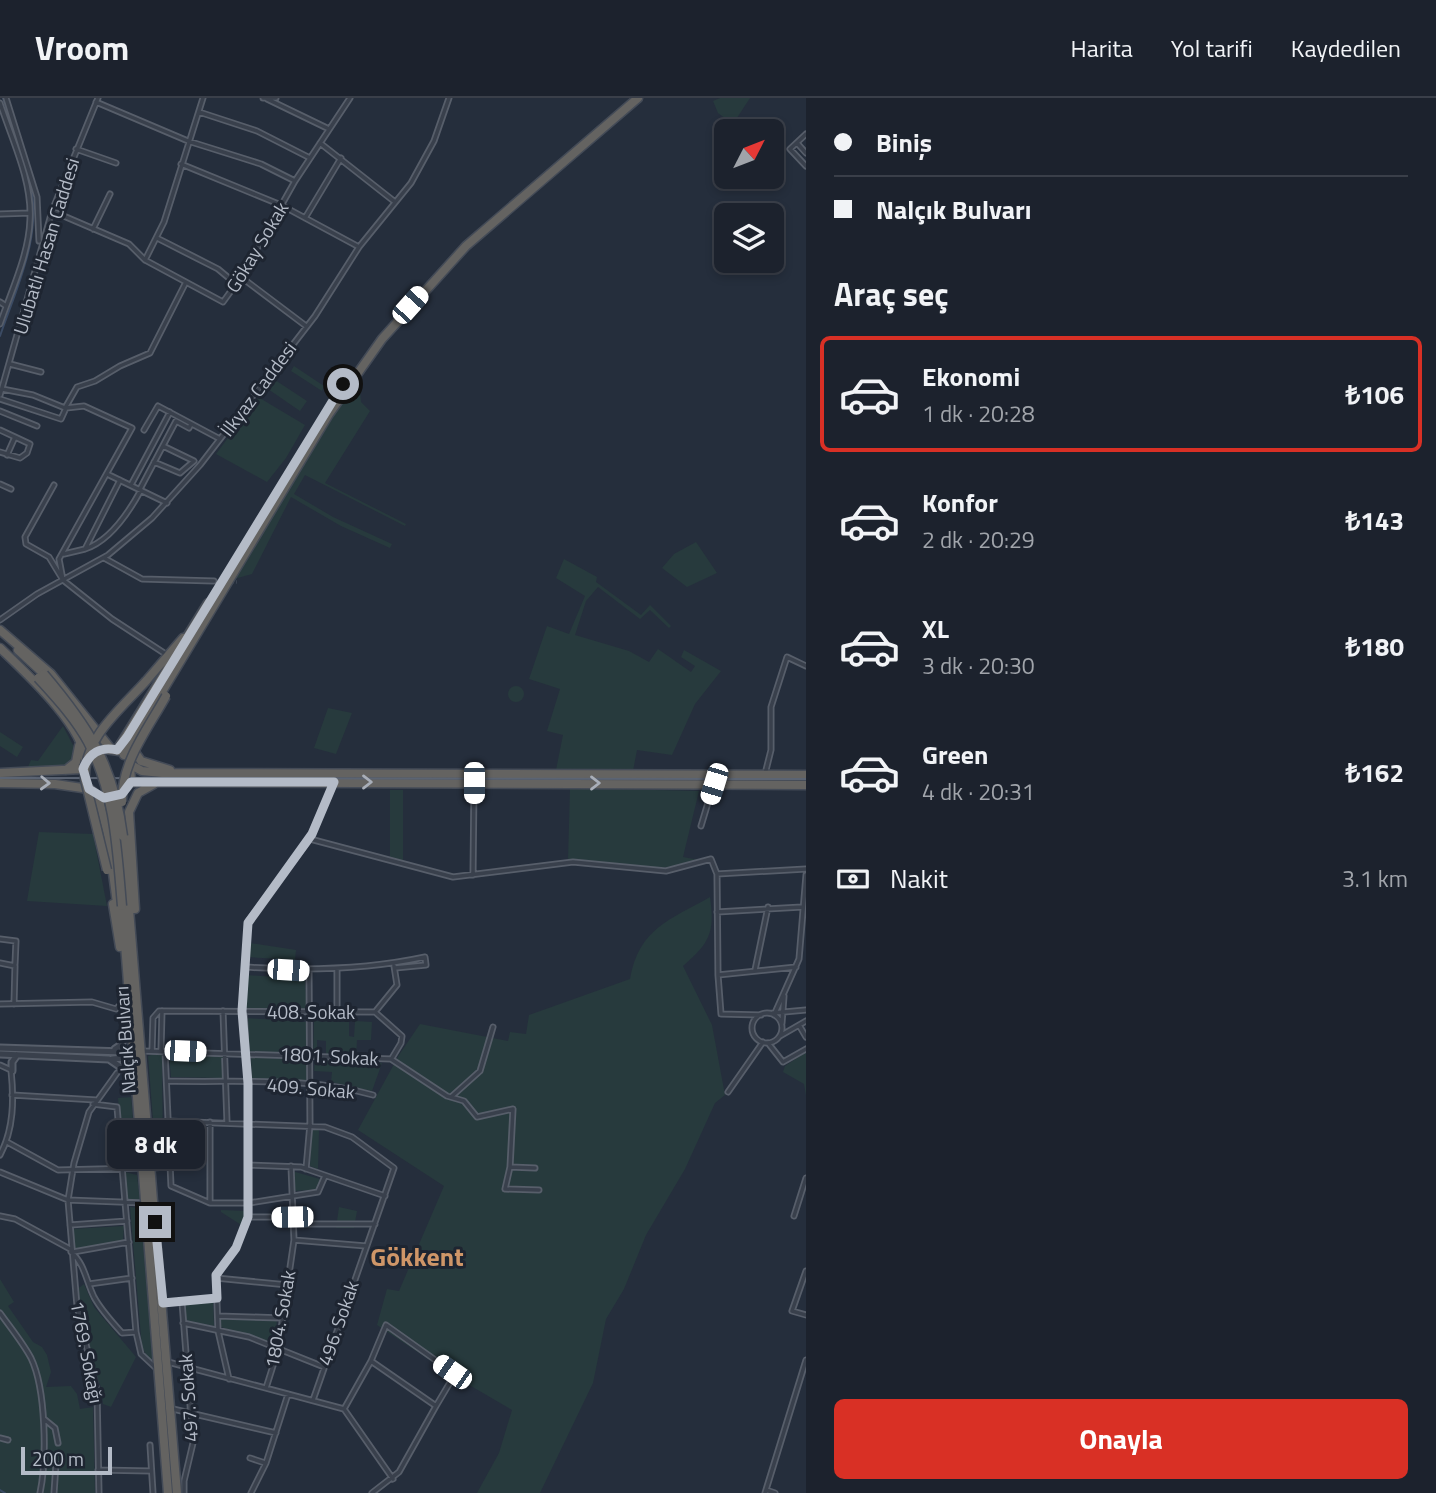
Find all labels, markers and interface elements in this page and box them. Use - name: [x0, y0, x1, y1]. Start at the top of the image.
- text: Vroom: [35, 23, 129, 73]
- text: Harita: [1071, 30, 1133, 66]
- text: Yol tarifi: [1171, 30, 1253, 66]
- text: Kaydedilen: [1291, 30, 1401, 66]
- north arrow: [714, 119, 784, 189]
- map controls: [714, 119, 784, 273]
- text: Biniş: [876, 123, 932, 162]
- street label: Ulubatlı Hasan Caddesi: [5, 154, 86, 338]
- text: Nalçık Bulvarı: [876, 190, 1031, 229]
- street label: Gökay Sokak: [218, 196, 295, 298]
- button: layers: [714, 203, 784, 273]
- text: Araç seç: [834, 270, 949, 318]
- car: [389, 282, 432, 328]
- street label: İlkyaz Caddesi: [212, 335, 303, 442]
- text: Ekonomi: [922, 357, 1020, 396]
- icon: car: [838, 363, 901, 426]
- route start: [327, 368, 359, 400]
- text: ₺106: [1345, 375, 1404, 414]
- text: 1 dk · 20:28: [922, 396, 1035, 431]
- text: Konfor: [922, 483, 998, 522]
- icon: car: [838, 489, 901, 552]
- text: ₺143: [1345, 501, 1404, 540]
- text: 2 dk · 20:29: [922, 522, 1035, 557]
- text: XL: [922, 609, 949, 648]
- icon: car: [838, 615, 901, 678]
- text: ₺180: [1345, 627, 1404, 666]
- text: 3 dk · 20:30: [922, 648, 1035, 683]
- text: Green: [922, 735, 988, 774]
- icon: car: [838, 741, 901, 804]
- text: ₺162: [1345, 753, 1404, 792]
- car: [698, 761, 731, 807]
- car: [464, 762, 485, 804]
- one-way arrow: [363, 774, 373, 790]
- text: 4 dk · 20:31: [922, 774, 1035, 809]
- one-way arrow: [39, 776, 50, 791]
- one-way arrow: [590, 776, 601, 791]
- text: Nakit: [890, 859, 948, 898]
- icon: cash: [834, 860, 872, 898]
- text: 3.1 km: [1342, 861, 1408, 896]
- car: [267, 958, 310, 982]
- street label: Nalçık Bulvarı: [106, 985, 143, 1095]
- street label: 408. Sokak: [267, 997, 355, 1026]
- street label: 1801. Sokak: [279, 1038, 379, 1073]
- car: [164, 1040, 207, 1062]
- street label: 409. Sokak: [266, 1069, 356, 1106]
- callout: 8 dk: [106, 1121, 204, 1170]
- text: 8 dk: [135, 1127, 177, 1162]
- route end: [139, 1206, 171, 1238]
- car: [271, 1206, 314, 1228]
- district label: Gökkent: [370, 1237, 464, 1276]
- street label: 1804. Sokak: [257, 1268, 302, 1370]
- street label: 496. Sokak: [309, 1276, 366, 1369]
- street label: 1769. Sokağı: [63, 1298, 112, 1406]
- car: [429, 1351, 476, 1393]
- street label: 497. Sokak: [170, 1353, 205, 1443]
- button: Onayla: [834, 1399, 1408, 1479]
- scale bar: [21, 1444, 112, 1476]
- text: 200 m: [32, 1444, 84, 1473]

